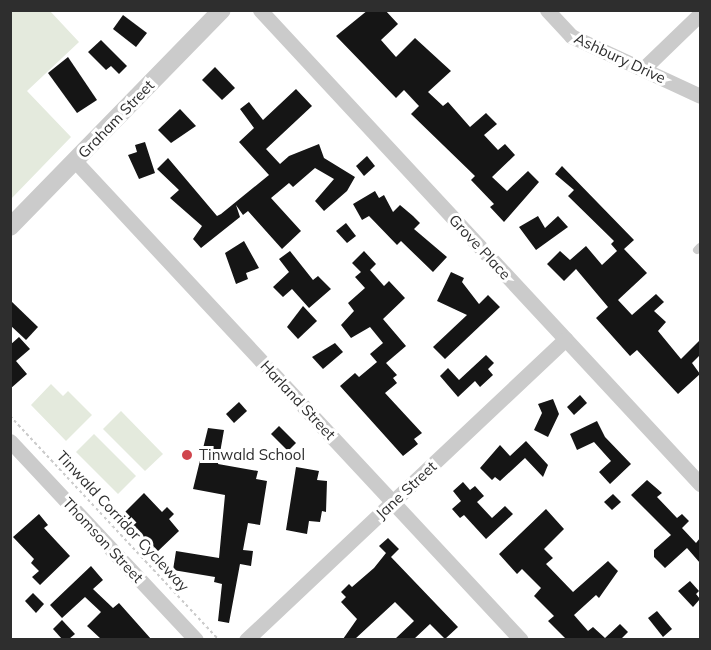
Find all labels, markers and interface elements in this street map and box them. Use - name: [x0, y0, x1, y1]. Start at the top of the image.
- street label: Ashbury Drive: [571, 29, 669, 87]
- street label: Graham Street: [74, 76, 158, 162]
- street label: Grove Place: [445, 211, 515, 283]
- street label: Harland Street: [257, 357, 339, 443]
- place label: Tinwald School: [199, 446, 305, 464]
- street label: Tinwald Corridor Cycleway: [53, 447, 193, 595]
- marker: Tinwald School: [180, 448, 194, 462]
- street label: Jane Street: [372, 457, 440, 523]
- street label: Thomson Street: [59, 494, 147, 586]

